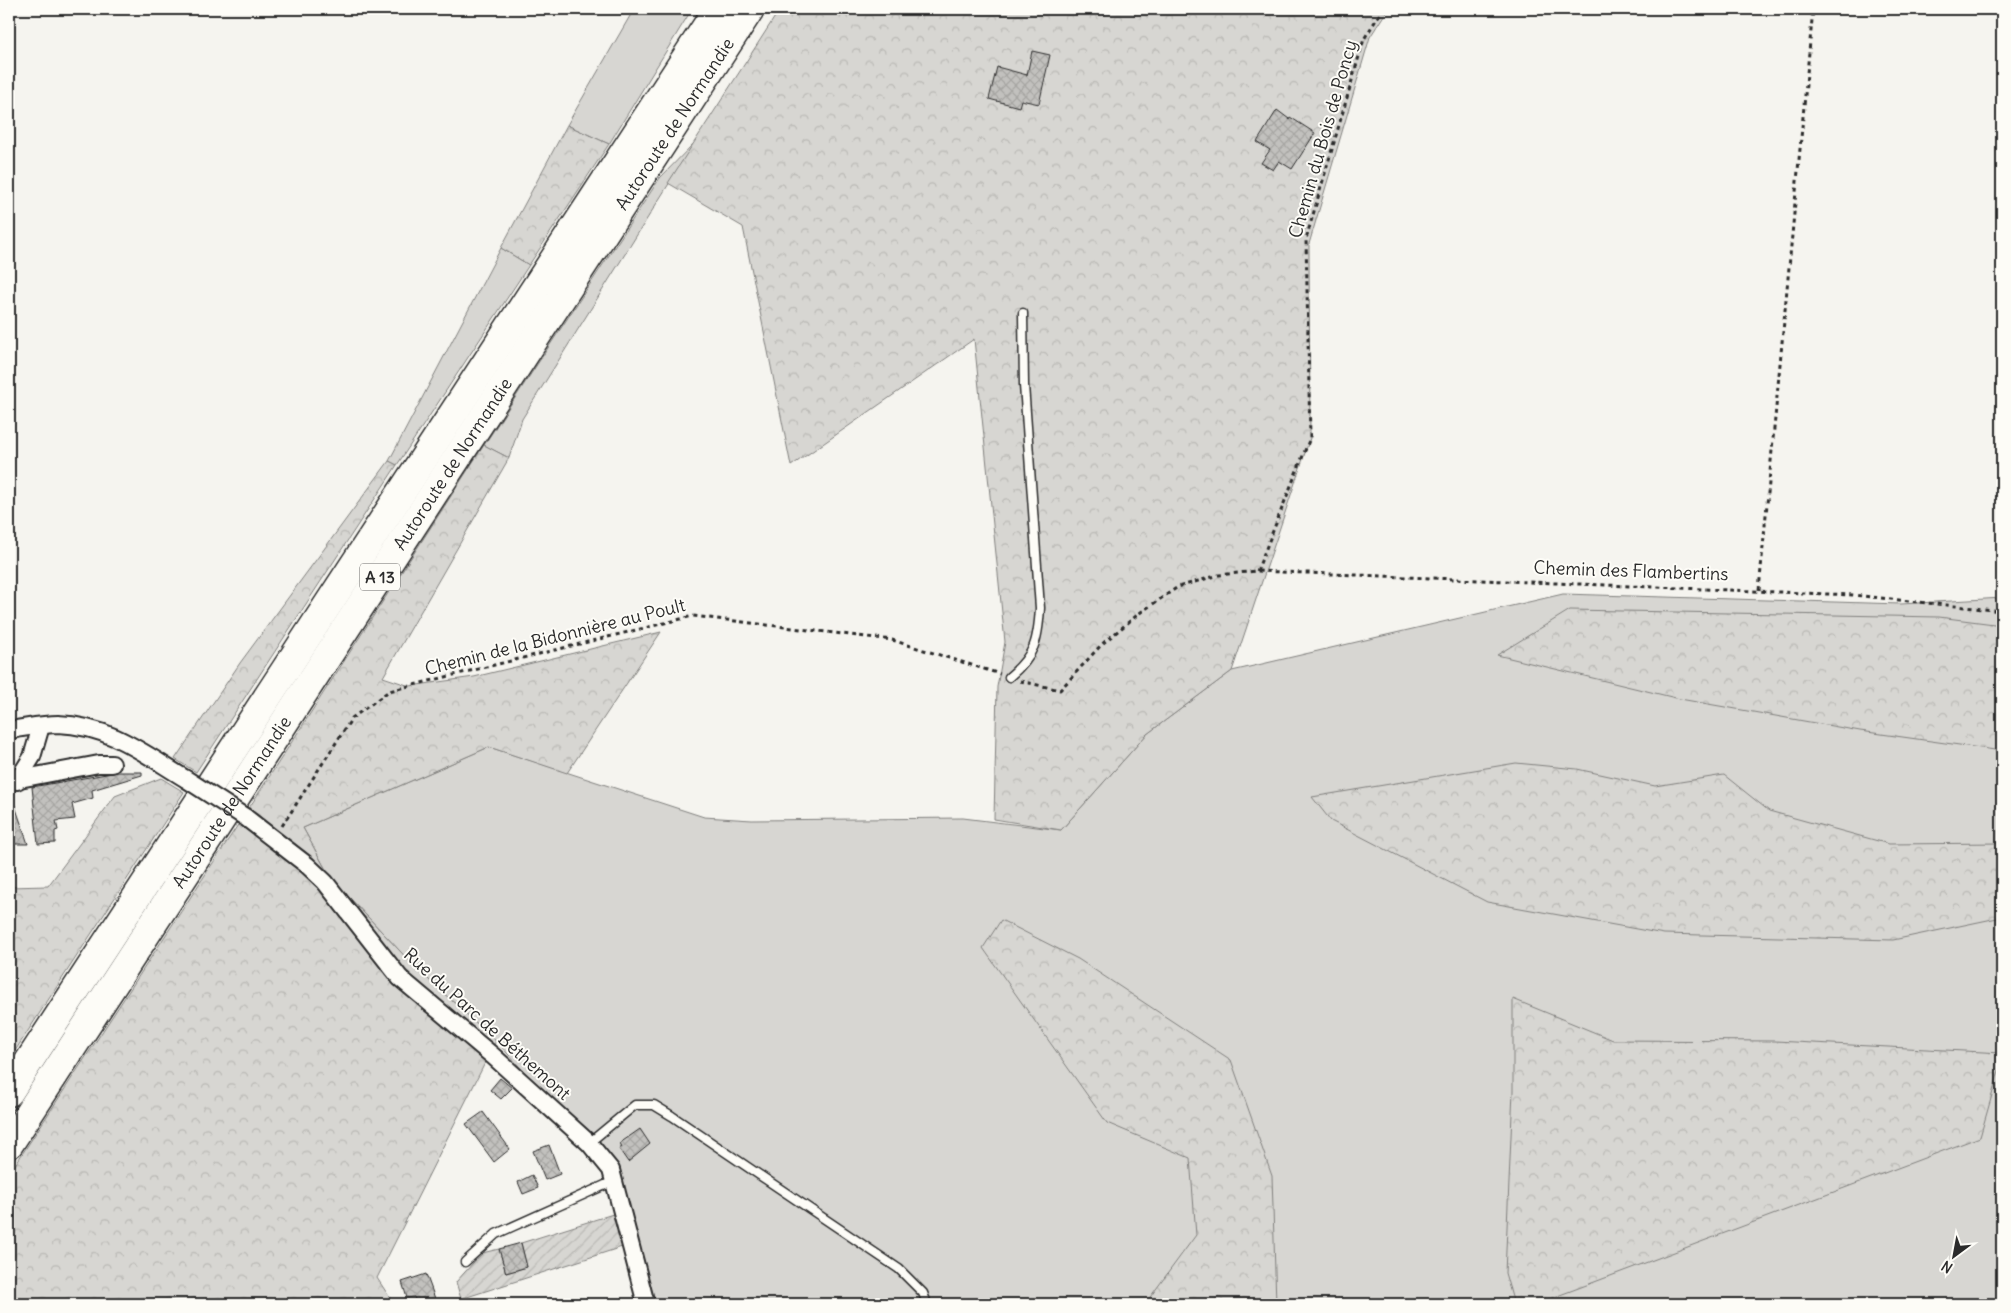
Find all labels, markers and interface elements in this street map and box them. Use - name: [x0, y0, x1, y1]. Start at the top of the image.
- street label: Autoroute de Normandie: [610, 33, 739, 214]
- street label: Chemin du Bois de Poncy: [1283, 37, 1362, 241]
- street label: Autoroute de Normandie: [388, 373, 517, 554]
- street label: Chemin des Flambertins: [1533, 556, 1729, 585]
- road number: A 13: [360, 564, 400, 590]
- street label: Chemin de la Bidonnière au Poult: [422, 593, 687, 680]
- street label: Autoroute de Normandie: [167, 712, 296, 893]
- street label: Rue du Parc de Béthemont: [399, 943, 576, 1105]
- north arrow: [1928, 1230, 1978, 1280]
- text: N: [1938, 1257, 1956, 1277]

